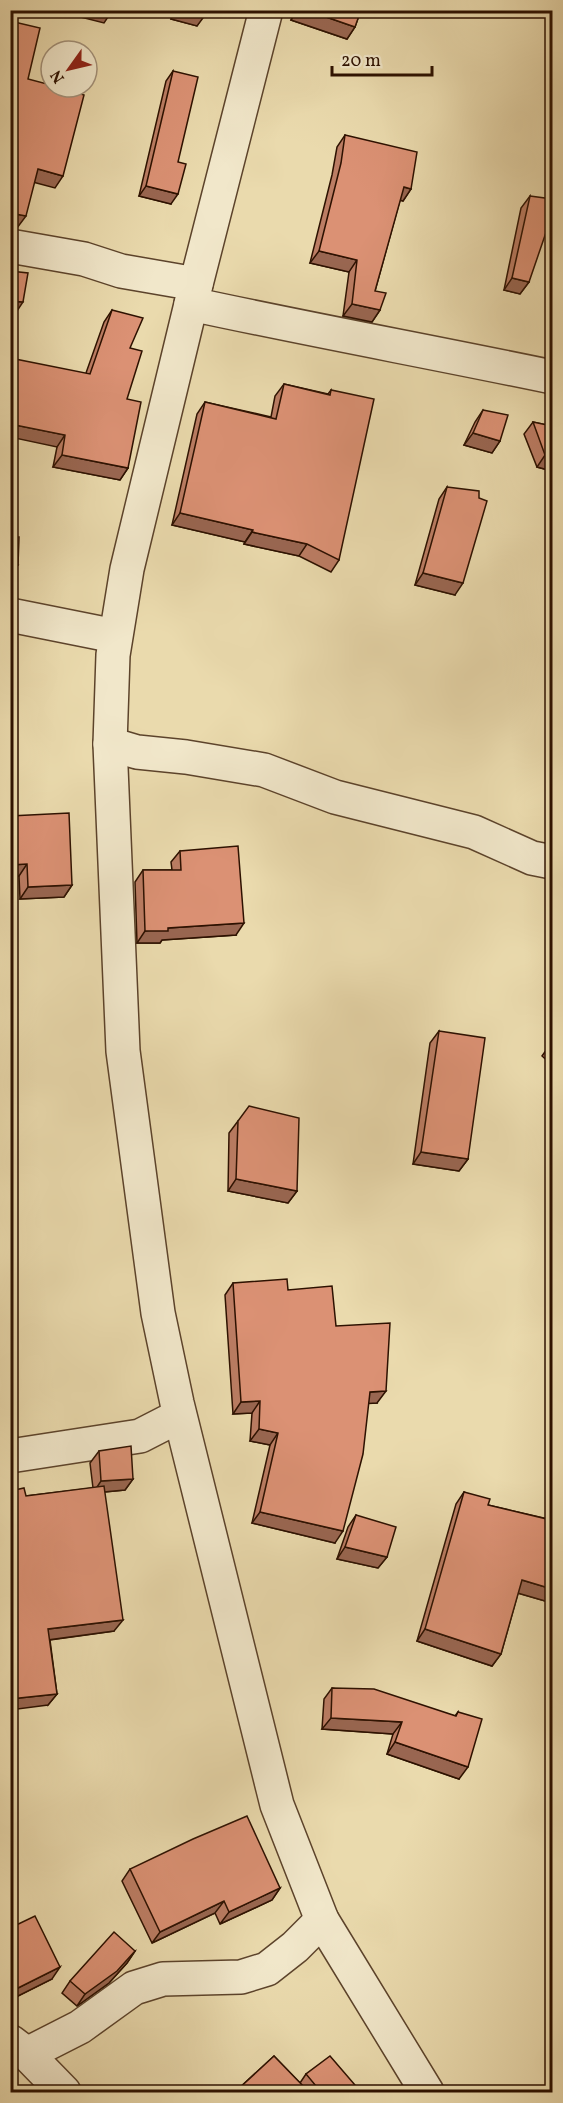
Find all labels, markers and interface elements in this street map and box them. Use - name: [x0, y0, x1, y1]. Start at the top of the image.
- north arrow: [39, 39, 99, 99]
- scale bar: [332, 39, 432, 77]
- text: 20 m: [341, 49, 381, 74]
- text: N: [46, 65, 71, 87]

